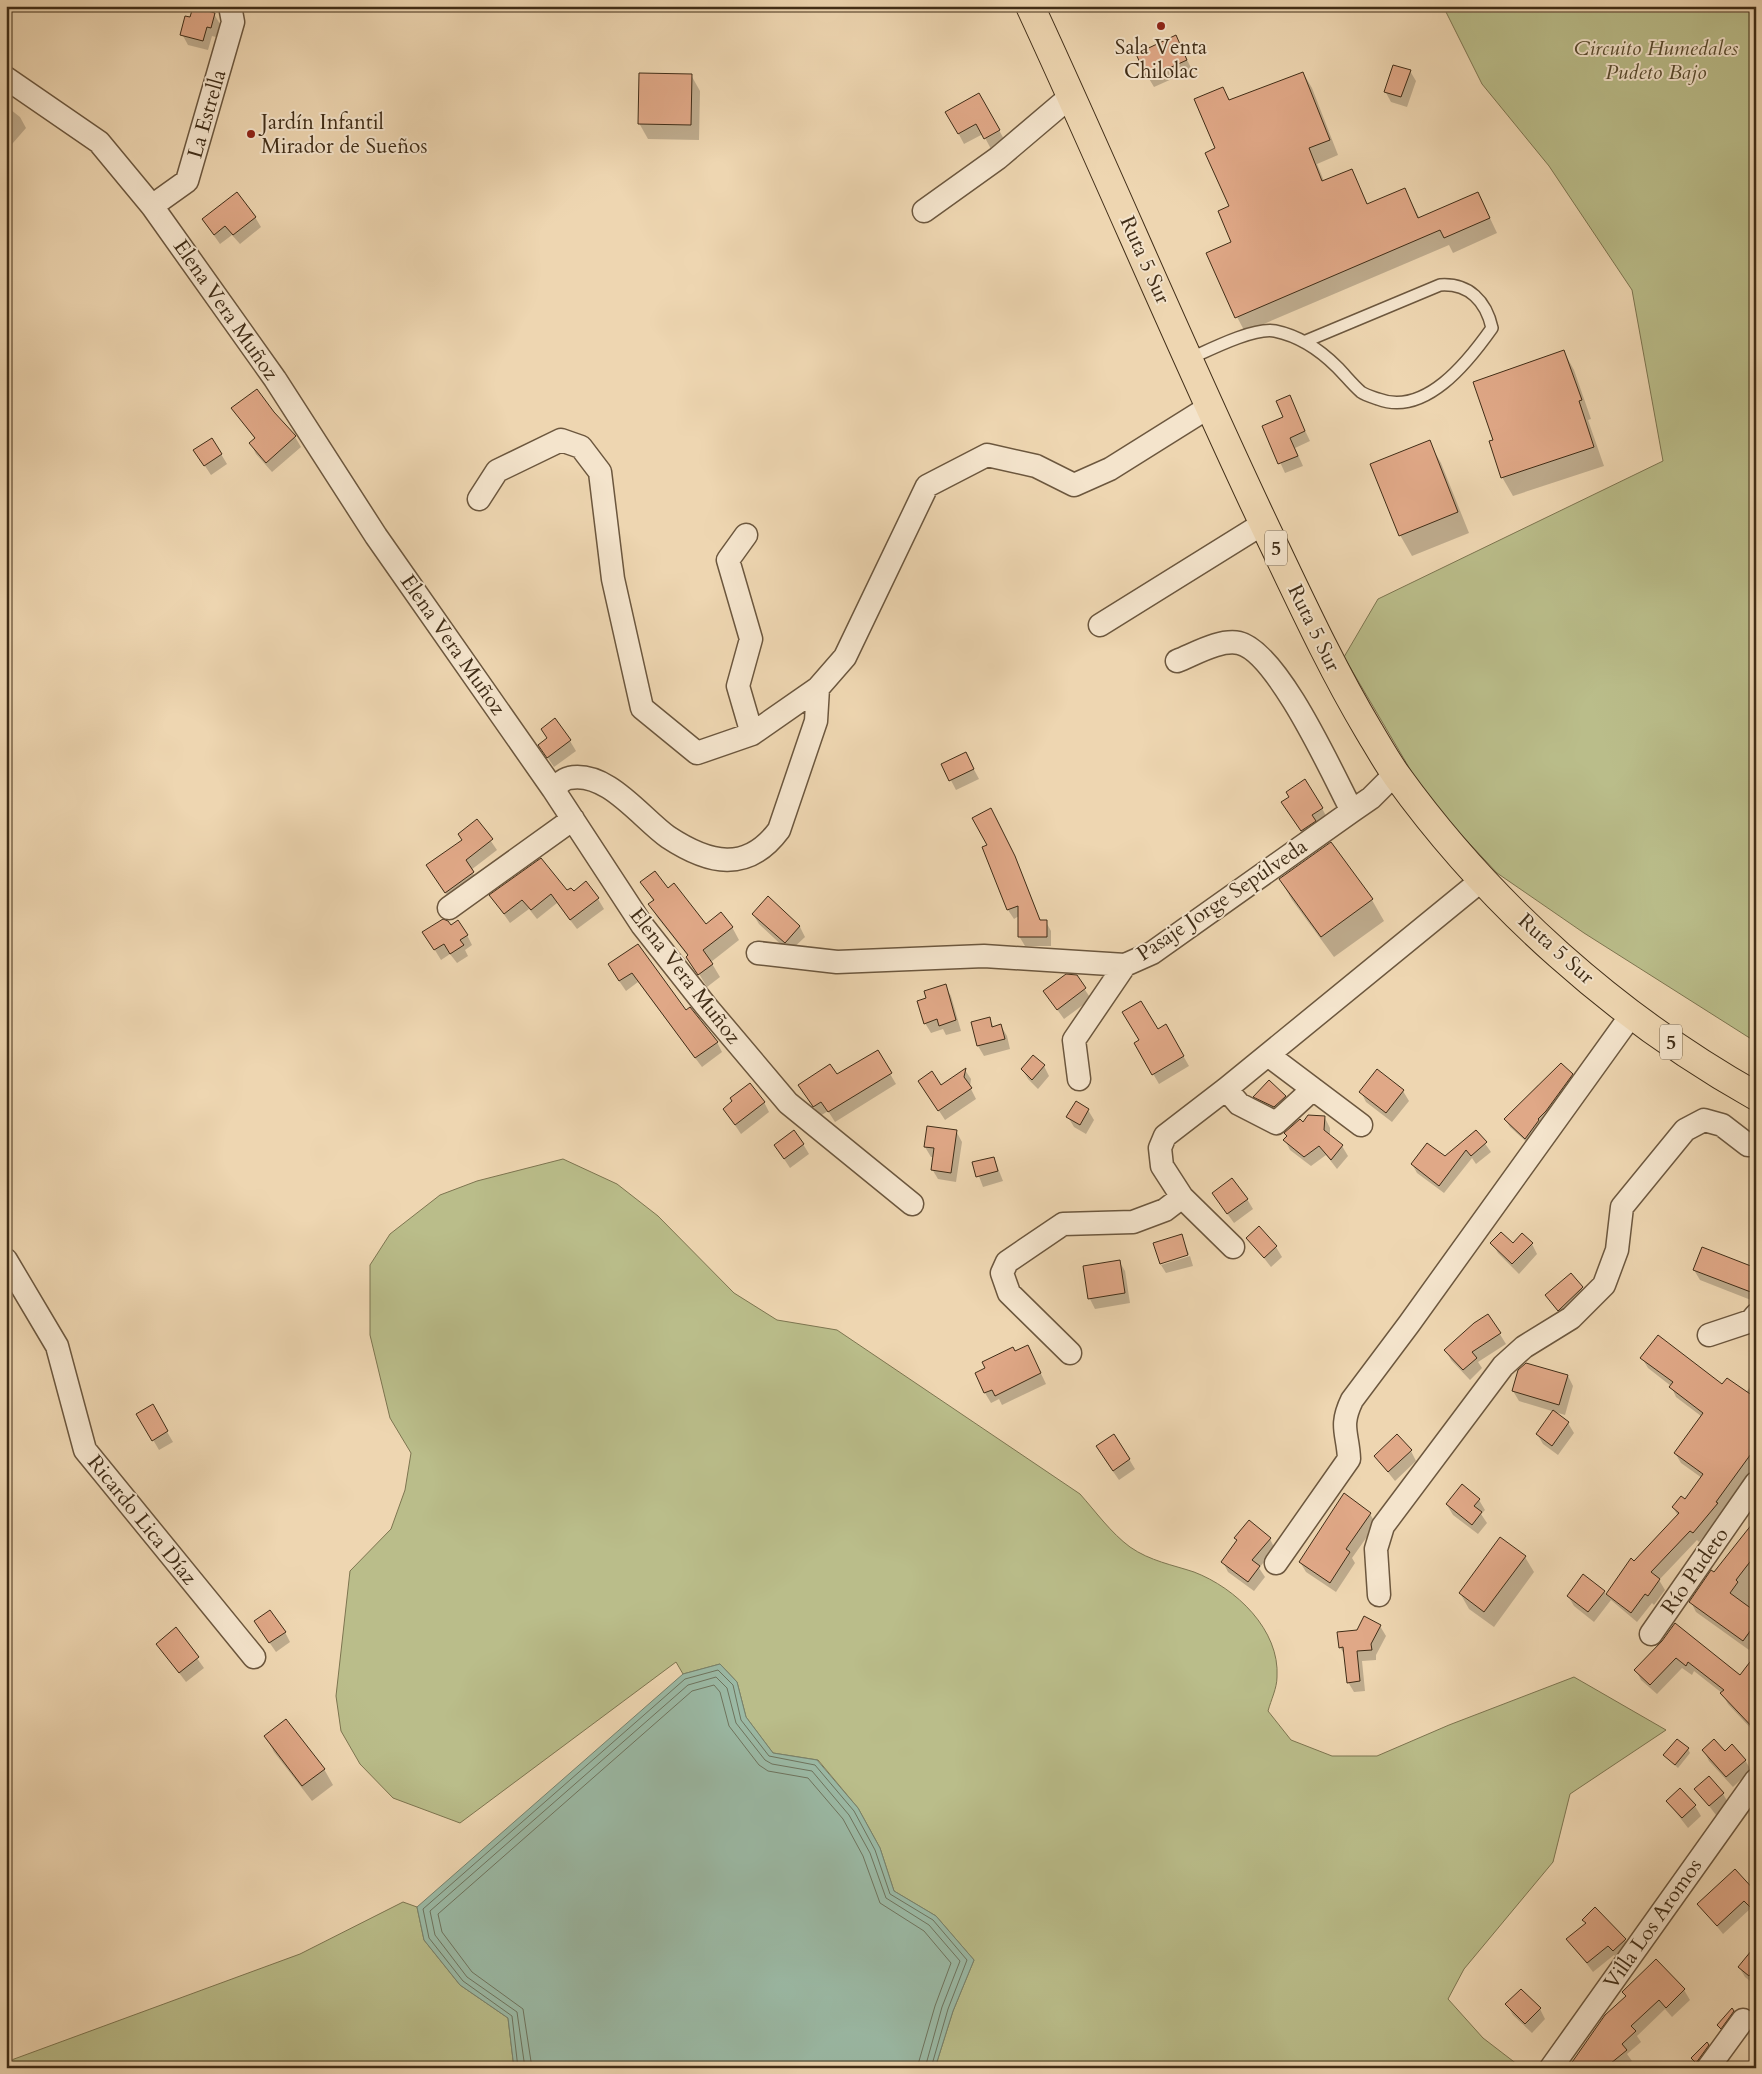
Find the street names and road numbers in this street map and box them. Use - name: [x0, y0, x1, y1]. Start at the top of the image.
- street label: La Estrella: [181, 66, 233, 162]
- street label: Ruta 5 Sur: [1113, 211, 1177, 309]
- street label: Elena Vera Muñoz: [167, 234, 286, 387]
- road number: 5: [1265, 530, 1287, 566]
- street label: Elena Vera Muñoz: [394, 569, 513, 722]
- street label: Ruta 5 Sur: [1280, 580, 1348, 677]
- street label: Pasaje Jorge Sepúlveda: [1131, 832, 1313, 968]
- street label: Elena Vera Muñoz: [623, 902, 748, 1051]
- street label: Ruta 5 Sur: [1512, 907, 1601, 991]
- road number: 5: [1660, 1024, 1682, 1060]
- street label: Ricardo Lica Díaz: [81, 1449, 204, 1591]
- street label: Río Pudeto: [1654, 1522, 1736, 1620]
- street label: Villa Los Aromos: [1597, 1853, 1709, 1995]

